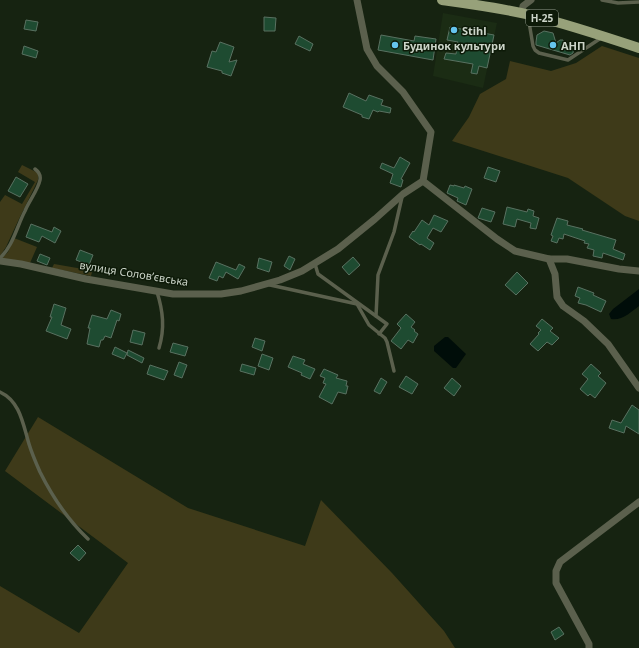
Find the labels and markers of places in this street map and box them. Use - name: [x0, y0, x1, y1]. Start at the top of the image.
- place label: Stihl: [462, 23, 487, 38]
- marker: Stihl: [449, 25, 459, 35]
- place label: Будинок культури: [403, 38, 505, 53]
- place label: АНП: [561, 38, 585, 53]
- marker: Будинок культури: [390, 40, 400, 50]
- marker: АНП: [548, 40, 558, 50]

